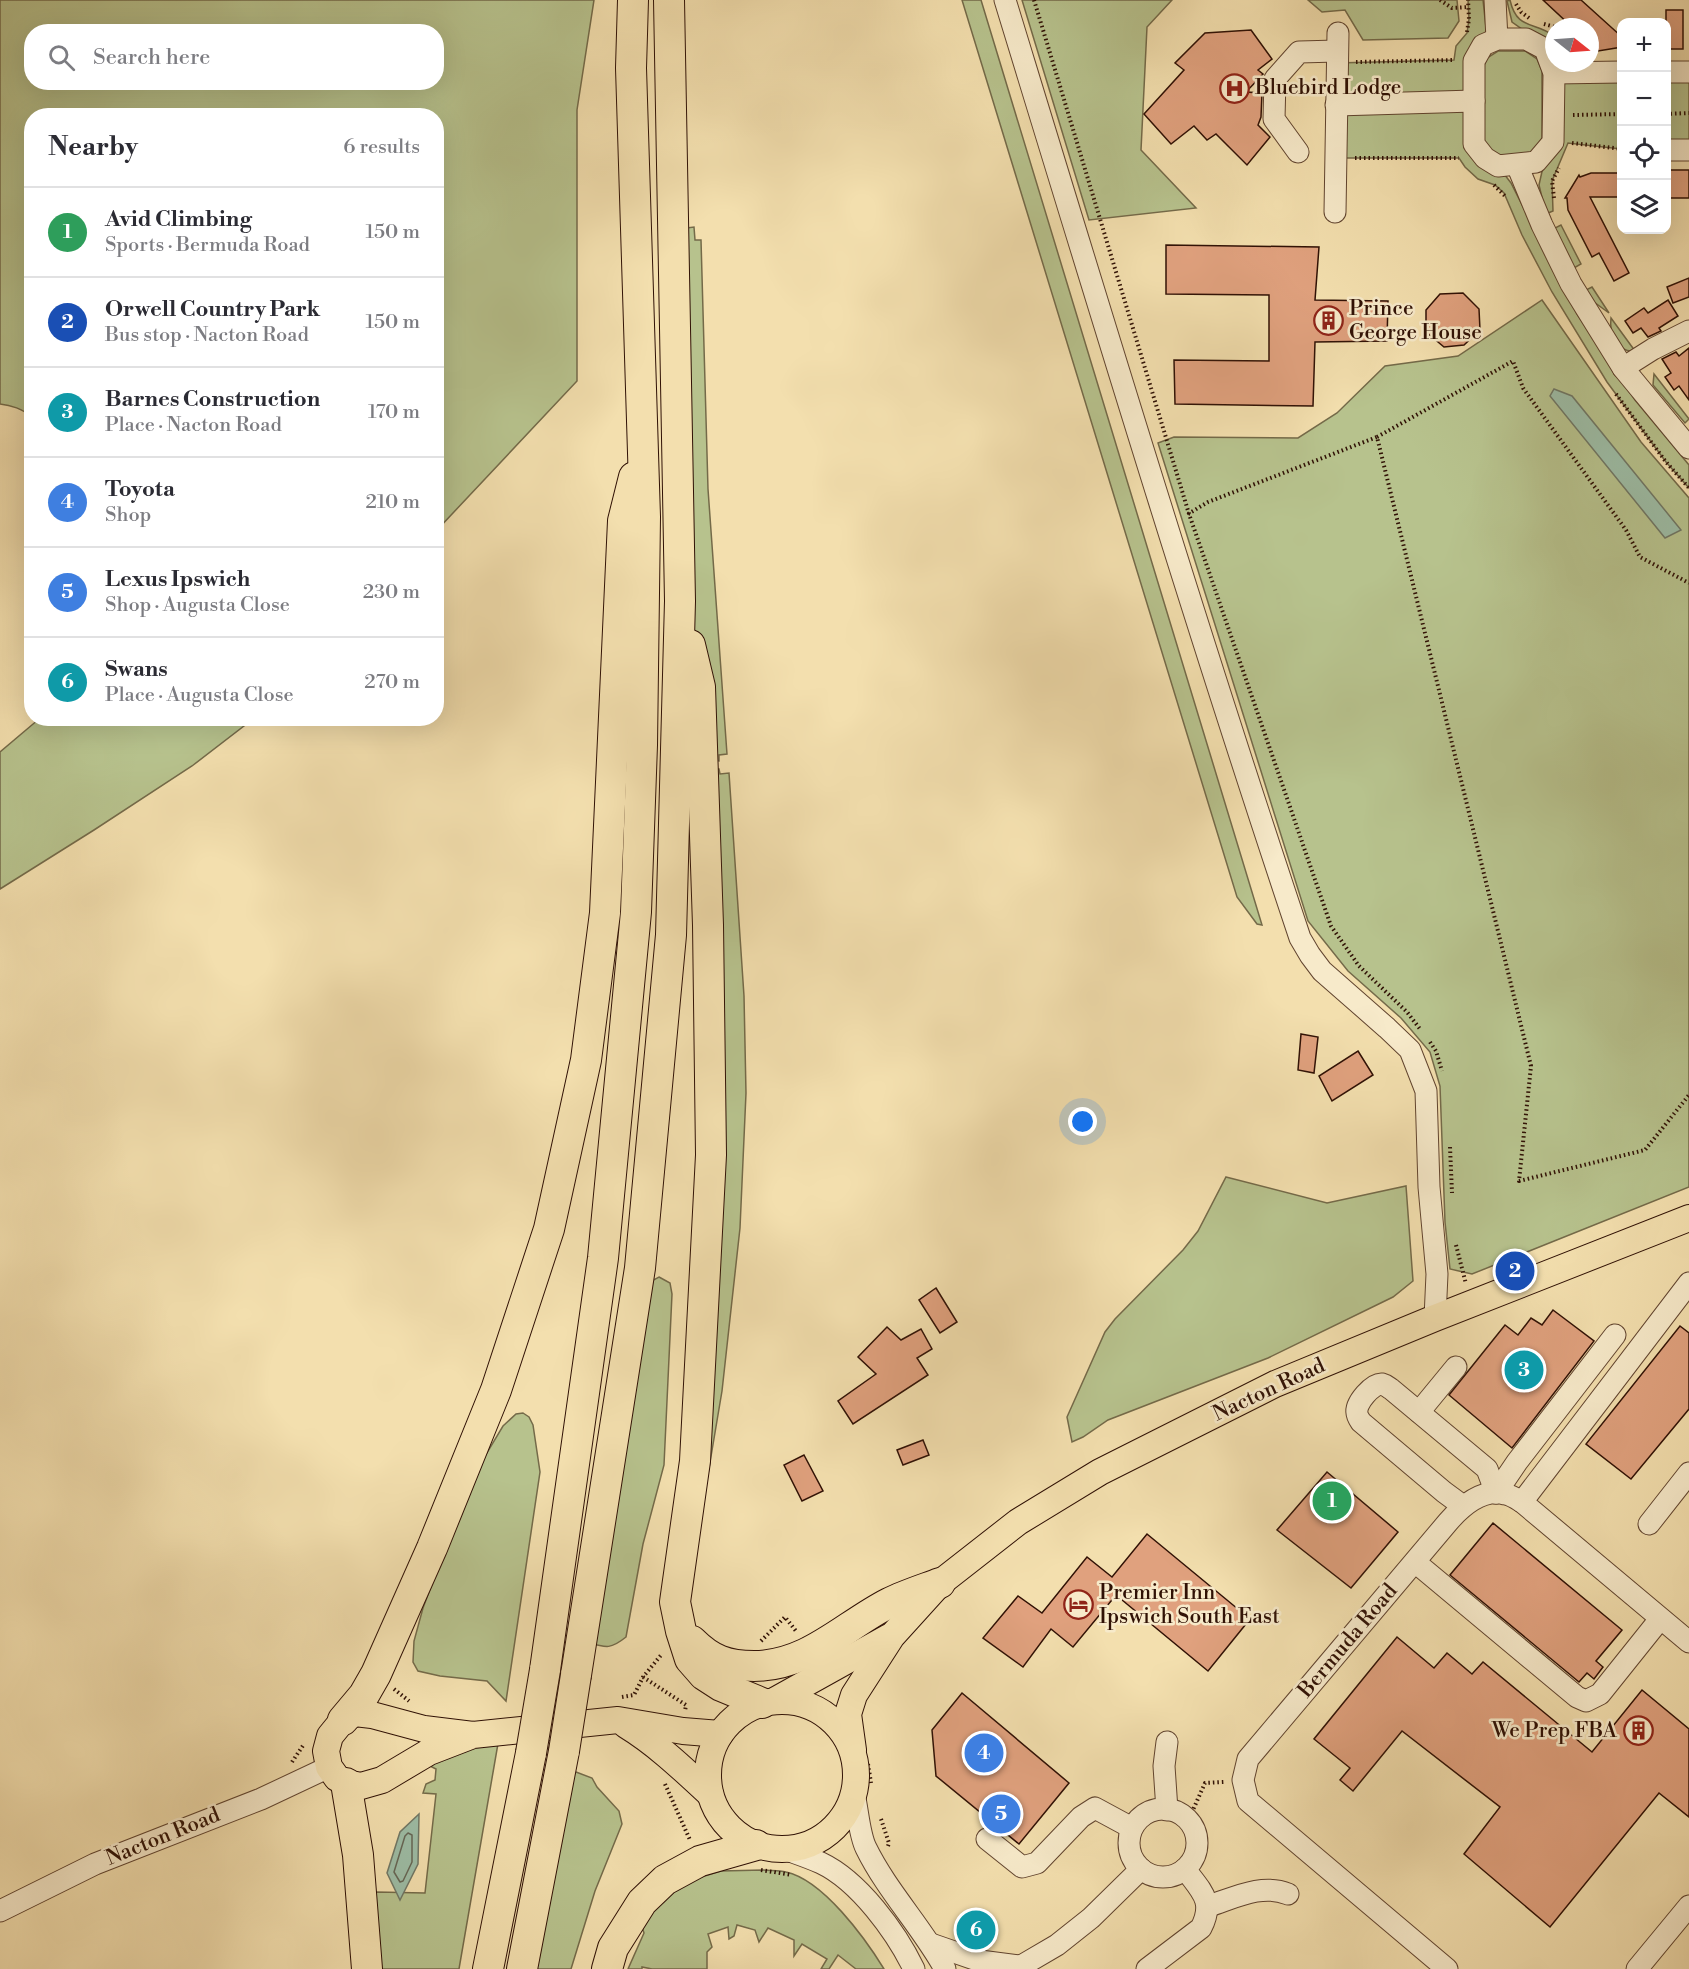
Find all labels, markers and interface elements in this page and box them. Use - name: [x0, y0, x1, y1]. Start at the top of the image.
- north arrow: [1545, 18, 1599, 72]
- map controls: [1617, 18, 1671, 234]
- button: +: [1617, 18, 1671, 72]
- search box: [24, 24, 444, 90]
- icon: search: [45, 41, 78, 74]
- text: Search here: [93, 44, 210, 71]
- hospital icon: Bluebird Lodge: [1218, 72, 1250, 104]
- button: −: [1617, 72, 1671, 126]
- place label: Bluebird Lodge: [1254, 75, 1401, 101]
- button: locate: [1617, 126, 1671, 180]
- text: Nearby: [48, 131, 138, 163]
- text: 6 results: [343, 135, 420, 160]
- button: layers: [1617, 180, 1671, 234]
- text: Avid Climbing: [105, 206, 252, 233]
- text: 1: [63, 220, 72, 245]
- text: 150 m: [365, 220, 420, 245]
- text: Sports · Bermuda Road: [105, 233, 310, 258]
- text: Orwell Country Park: [105, 296, 320, 323]
- place label: Prince George House: [1349, 296, 1482, 346]
- building icon: Prince George House: [1312, 305, 1344, 337]
- text: 2: [61, 310, 74, 335]
- text: 150 m: [365, 310, 420, 335]
- text: Bus stop · Nacton Road: [105, 323, 309, 348]
- text: Barnes Construction: [105, 386, 320, 413]
- text: 3: [61, 400, 74, 425]
- text: 170 m: [368, 400, 420, 425]
- text: Place · Nacton Road: [105, 413, 282, 438]
- text: Toyota: [105, 476, 175, 503]
- text: 4: [61, 490, 74, 515]
- text: 210 m: [365, 490, 420, 515]
- text: Shop: [105, 503, 151, 528]
- text: Lexus Ipswich: [105, 566, 250, 593]
- text: 5: [61, 580, 74, 605]
- text: 230 m: [363, 580, 420, 605]
- text: Shop · Augusta Close: [105, 593, 290, 618]
- text: Swans: [105, 656, 168, 683]
- text: 6: [61, 670, 74, 695]
- text: 270 m: [364, 670, 420, 695]
- text: Place · Augusta Close: [105, 683, 294, 708]
- your location: [1068, 1107, 1097, 1136]
- pin: 2: [1496, 1248, 1534, 1294]
- pin: 3: [1504, 1348, 1544, 1392]
- street label: Nacton Road: [1209, 1353, 1329, 1427]
- pin: 1: [1312, 1478, 1352, 1524]
- street label: Bermuda Road: [1292, 1579, 1403, 1704]
- place label: Premier Inn Ipswich South East: [1099, 1580, 1280, 1630]
- hotel icon: Premier Inn Ipswich South East: [1062, 1589, 1094, 1621]
- building icon: We Prep FBA: [1622, 1715, 1654, 1747]
- place label: We Prep FBA: [1491, 1718, 1618, 1744]
- pin: 4: [964, 1730, 1004, 1776]
- pin: 5: [982, 1792, 1020, 1836]
- street label: Nacton Road: [102, 1802, 224, 1872]
- pin: 6: [956, 1908, 996, 1952]

